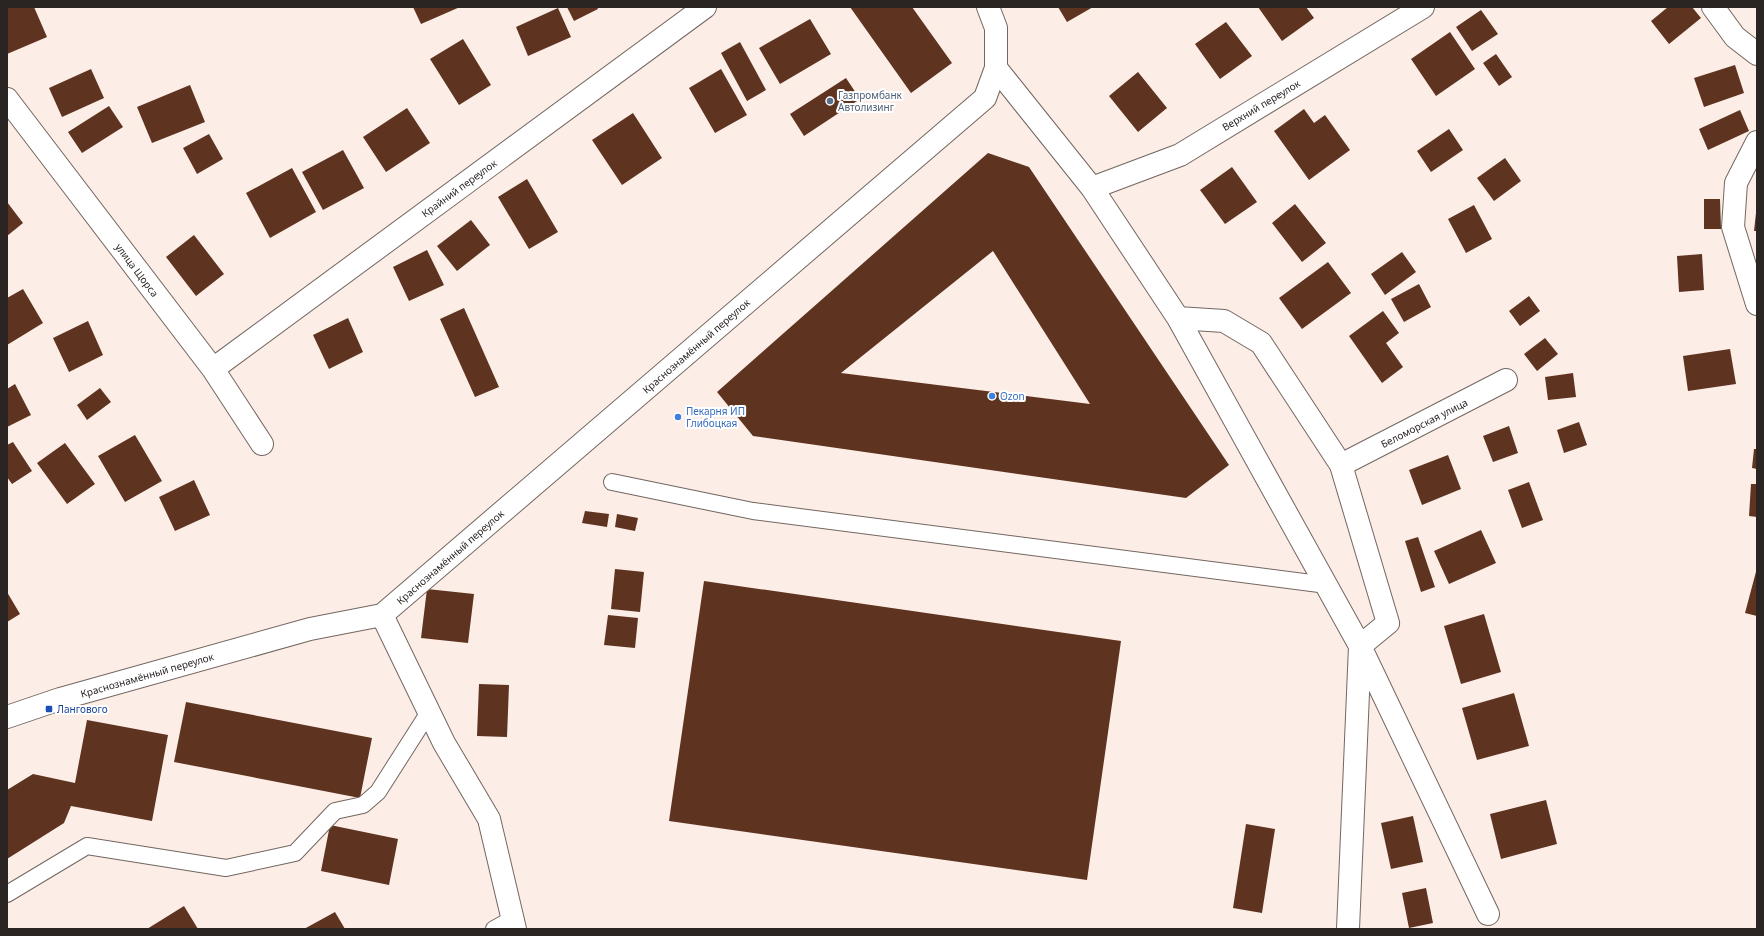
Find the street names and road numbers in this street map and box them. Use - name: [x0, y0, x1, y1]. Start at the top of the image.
- street label: Верхний переулок: [1219, 76, 1303, 134]
- street label: Крайний переулок: [419, 156, 500, 220]
- street label: улица Щорса: [112, 240, 162, 300]
- street label: Краснознамённый переулок: [639, 295, 753, 397]
- street label: Беломорская улица: [1378, 395, 1470, 451]
- street label: Краснознамённый переулок: [393, 506, 507, 608]
- street label: Краснознамённый переулок: [79, 649, 216, 701]

